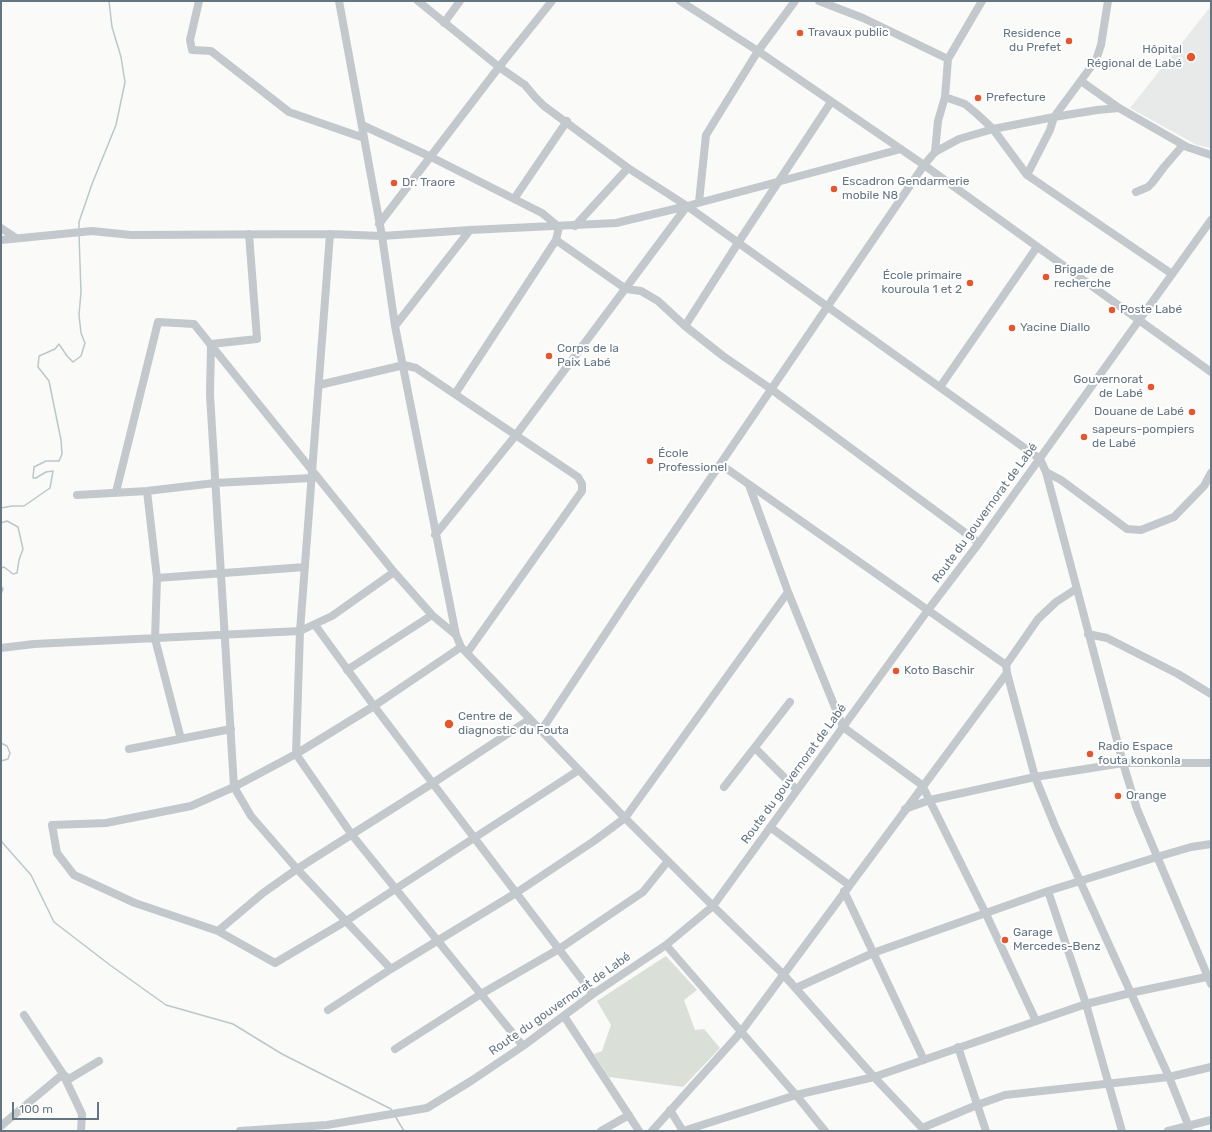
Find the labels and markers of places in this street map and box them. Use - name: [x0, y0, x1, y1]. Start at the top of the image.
- place label: Travaux public: [808, 26, 889, 40]
- place label: Residence du Prefet: [1003, 27, 1061, 55]
- marker: Travaux public: [795, 28, 805, 38]
- marker: Residence du Prefet: [1064, 36, 1074, 46]
- place label: Hôpital Régional de Labé: [1087, 43, 1182, 71]
- marker: Hôpital Régional de Labé: [1185, 51, 1197, 63]
- place label: Prefecture: [986, 91, 1046, 105]
- marker: Prefecture: [973, 93, 983, 103]
- place label: Escadron Gendarmerie mobile N8: [842, 175, 969, 203]
- place label: Dr. Traore: [402, 176, 455, 190]
- marker: Dr. Traore: [389, 178, 399, 188]
- marker: Escadron Gendarmerie mobile N8: [829, 184, 839, 194]
- place label: Brigade de recherche: [1054, 263, 1114, 291]
- place label: École primaire kouroula 1 et 2: [882, 269, 962, 297]
- marker: Brigade de recherche: [1041, 272, 1051, 282]
- marker: École primaire kouroula 1 et 2: [965, 278, 975, 288]
- place label: Poste Labé: [1120, 303, 1182, 317]
- marker: Poste Labé: [1107, 305, 1117, 315]
- place label: Yacine Diallo: [1020, 321, 1090, 335]
- marker: Yacine Diallo: [1007, 323, 1017, 333]
- place label: Corps de la Paix Labé: [557, 342, 619, 370]
- marker: Corps de la Paix Labé: [544, 351, 554, 361]
- place label: Gouvernorat de Labé: [1073, 373, 1143, 401]
- marker: Gouvernorat de Labé: [1146, 382, 1156, 392]
- place label: Douane de Labé: [1094, 405, 1184, 419]
- marker: Douane de Labé: [1187, 407, 1197, 417]
- place label: sapeurs-pompiers de Labé: [1092, 423, 1194, 451]
- marker: sapeurs-pompiers de Labé: [1079, 432, 1089, 442]
- place label: École Professionel: [658, 447, 727, 475]
- marker: École Professionel: [645, 456, 655, 466]
- place label: Koto Baschir: [904, 664, 974, 678]
- marker: Koto Baschir: [891, 666, 901, 676]
- place label: Centre de diagnostic du Fouta: [458, 710, 569, 738]
- marker: Centre de diagnostic du Fouta: [443, 718, 455, 730]
- place label: Radio Espace fouta konkonla: [1098, 740, 1181, 768]
- marker: Radio Espace fouta konkonla: [1085, 749, 1095, 759]
- place label: Orange: [1126, 789, 1166, 803]
- marker: Orange: [1113, 791, 1123, 801]
- place label: Garage Mercedes-Benz: [1013, 926, 1101, 954]
- marker: Garage Mercedes-Benz: [1000, 935, 1010, 945]

